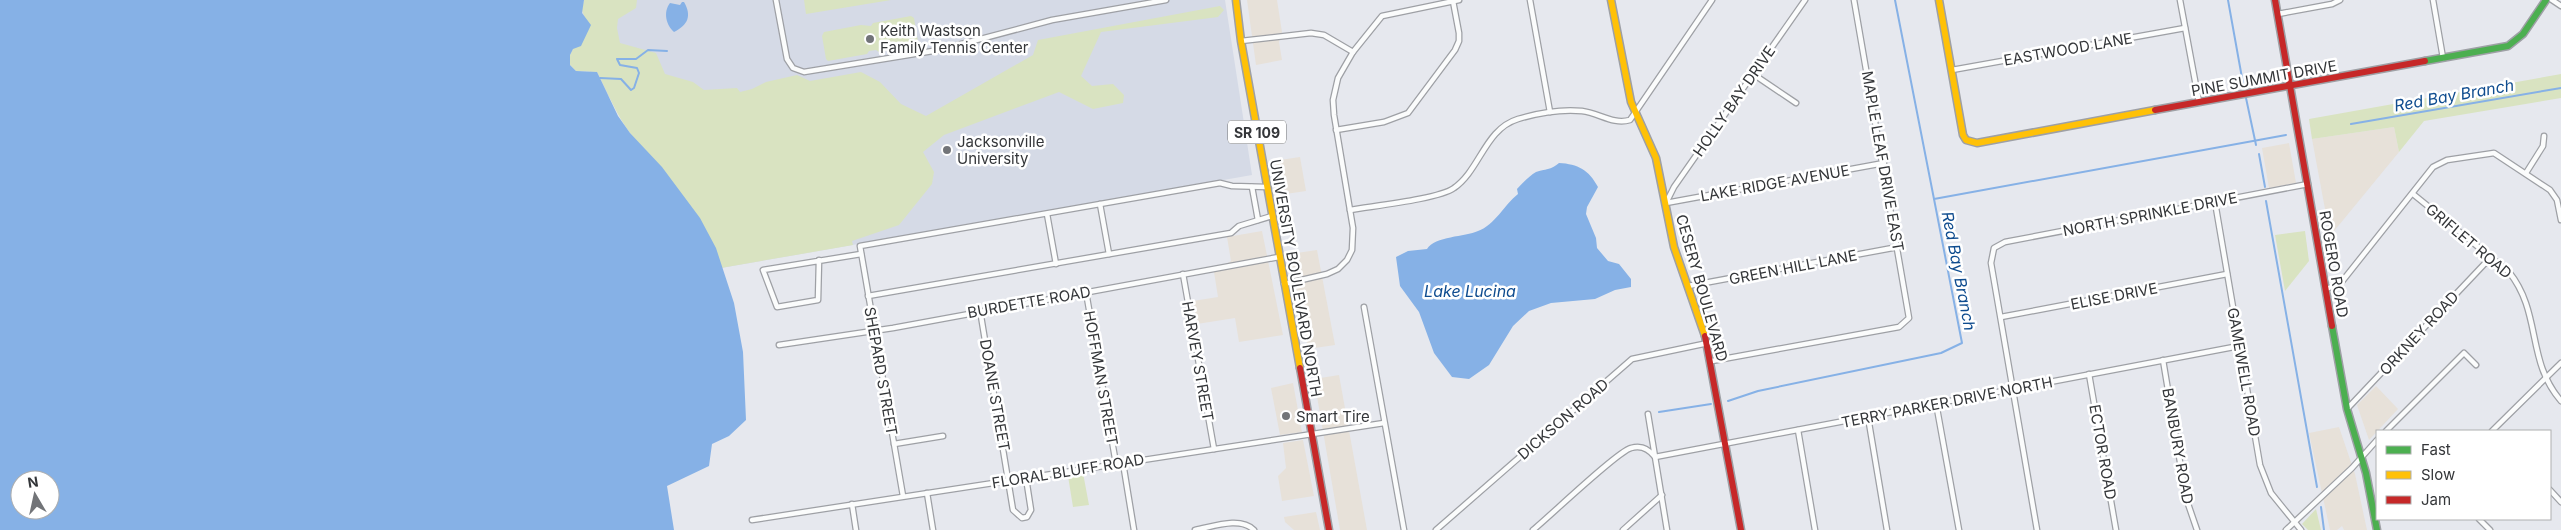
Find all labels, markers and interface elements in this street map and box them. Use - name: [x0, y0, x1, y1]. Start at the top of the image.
- place label: Keith Wastson Family Tennis Center: [880, 21, 1029, 57]
- street label: EASTWOOD LANE: [2002, 28, 2134, 70]
- marker: Keith Wastson Family Tennis Center: [864, 33, 876, 45]
- street label: HOLLY BAY DRIVE: [1689, 42, 1779, 160]
- street label: PINE SUMMIT DRIVE: [2190, 56, 2338, 100]
- street label: MAPLE LEAF DRIVE EAST: [1858, 69, 1908, 253]
- water label: Red Bay Branch: [2393, 75, 2515, 115]
- road number: SR 109: [1228, 120, 1286, 144]
- place label: Jacksonville University: [957, 132, 1044, 168]
- marker: Jacksonville University: [941, 144, 953, 156]
- street label: UNIVERSITY BOULEVARD NORTH: [1266, 158, 1326, 398]
- street label: LAKE RIDGE AVENUE: [1699, 161, 1851, 205]
- street label: NORTH SPRINKLE DRIVE: [2061, 188, 2239, 240]
- street label: GRIFLET ROAD: [2422, 199, 2516, 283]
- street label: ROGERO ROAD: [2315, 209, 2353, 319]
- water label: Red Bay Branch: [1938, 210, 1980, 332]
- street label: CESERY BOULEVARD: [1672, 212, 1732, 364]
- street label: GREEN HILL LANE: [1727, 245, 1859, 289]
- street label: ELISE DRIVE: [2069, 278, 2159, 314]
- water label: Lake Lucina: [1424, 281, 1516, 301]
- street label: BURDETTE ROAD: [966, 282, 1092, 322]
- street label: ORKNEY ROAD: [2375, 287, 2463, 379]
- street label: HARVEY STREET: [1178, 300, 1218, 422]
- street label: SHEPARD STREET: [860, 305, 902, 437]
- street label: GAMEWELL ROAD: [2223, 306, 2265, 438]
- street label: HOFFMAN STREET: [1080, 309, 1122, 447]
- street label: DOANE STREET: [976, 338, 1014, 452]
- street label: TERRY PARKER DRIVE NORTH: [1840, 372, 2054, 432]
- street label: DICKSON ROAD: [1514, 374, 1612, 464]
- street label: BANBURY ROAD: [2158, 386, 2198, 506]
- street label: ECTOR ROAD: [2085, 403, 2121, 501]
- place label: Smart Tire: [1296, 407, 1370, 426]
- marker: Smart Tire: [1280, 410, 1292, 422]
- legend: [2376, 430, 2551, 520]
- text: Fast: [2421, 440, 2451, 459]
- street label: FLORAL BLUFF ROAD: [990, 450, 1146, 492]
- text: Slow: [2421, 465, 2455, 484]
- north arrow: [10, 470, 60, 520]
- text: N: [26, 472, 39, 491]
- text: Jam: [2421, 490, 2451, 509]

